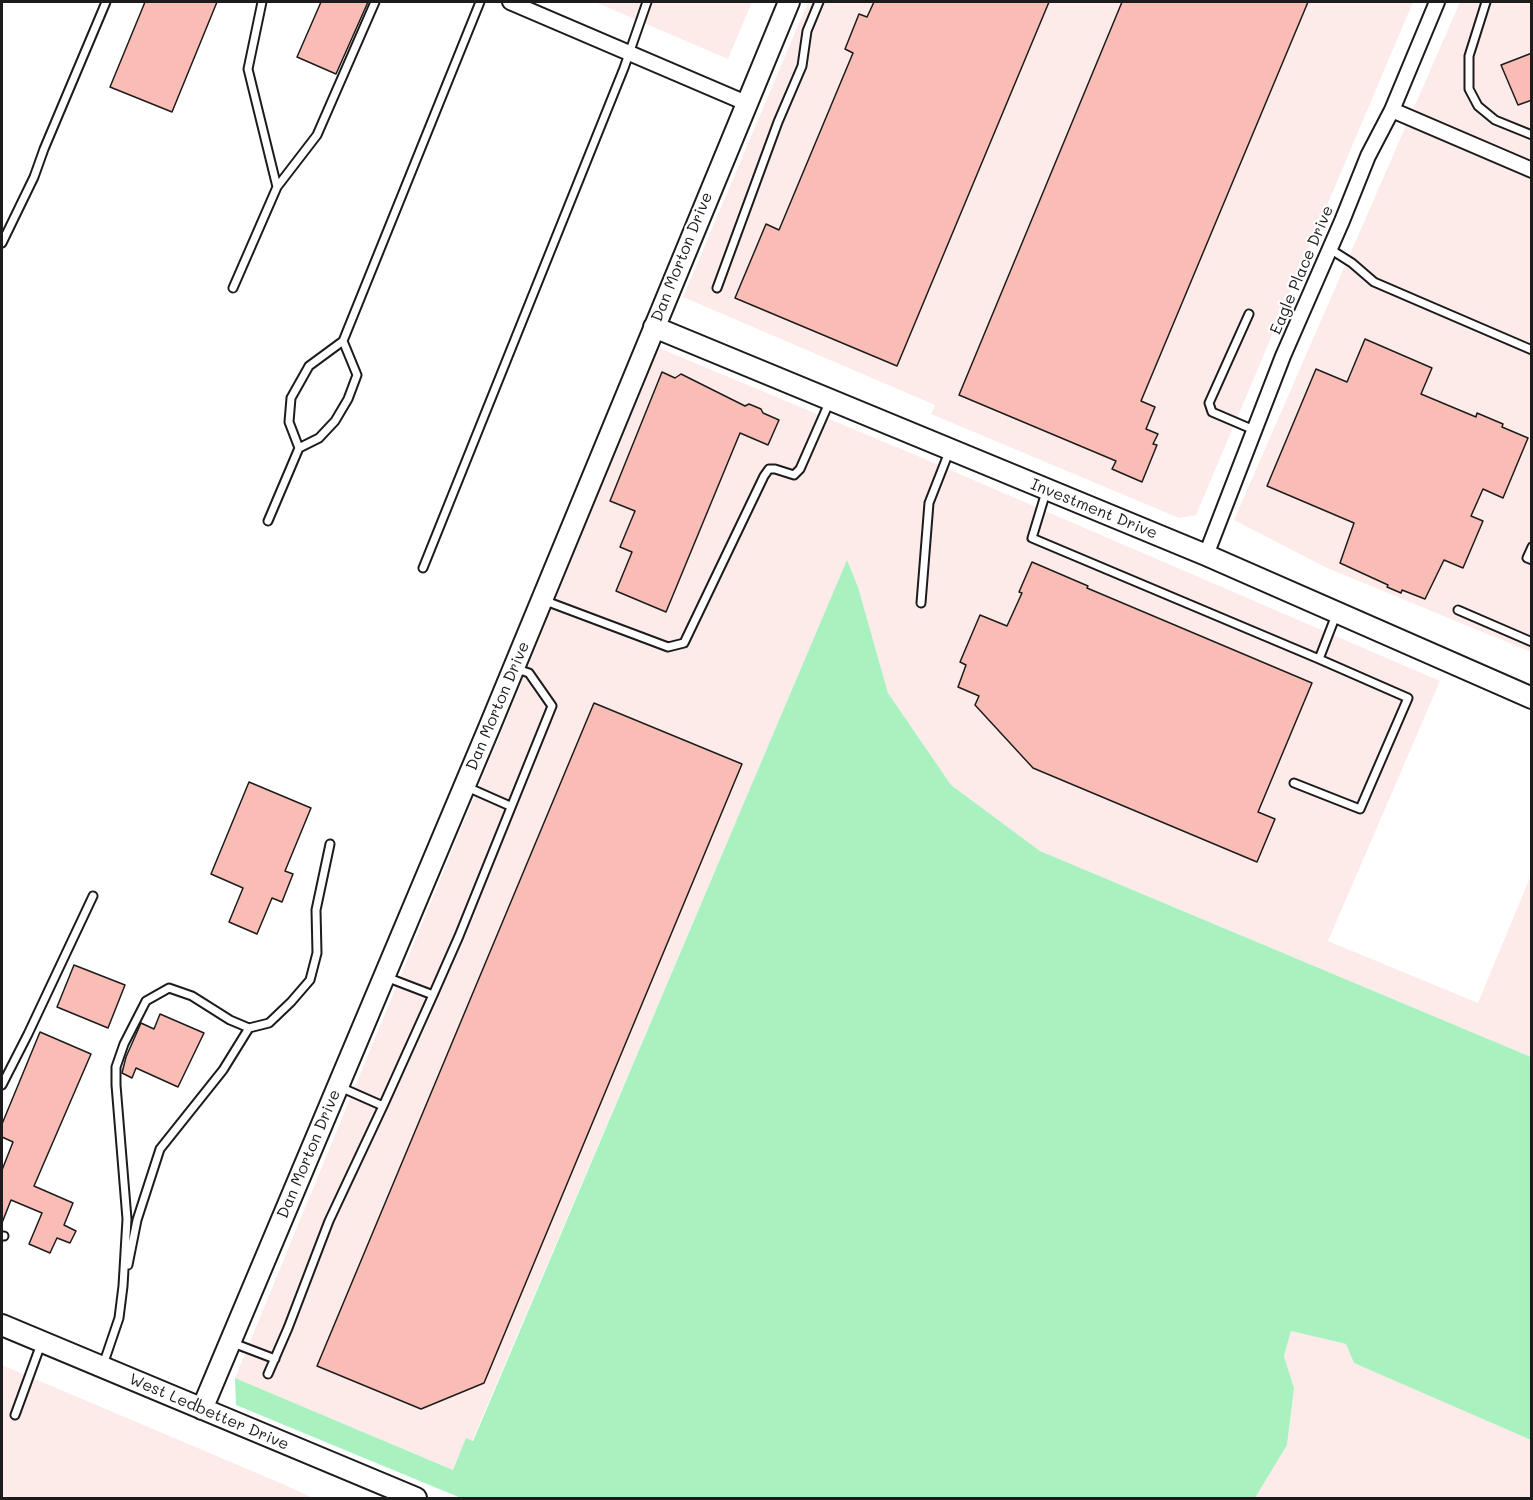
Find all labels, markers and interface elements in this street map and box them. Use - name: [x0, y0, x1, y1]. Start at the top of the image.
- street label: Dan Morton Drive: [647, 189, 717, 325]
- street label: Eagle Place Drive: [1266, 203, 1338, 337]
- street label: Investment Drive: [1028, 475, 1160, 543]
- street label: Dan Morton Drive: [462, 639, 534, 773]
- street label: Dan Morton Drive: [273, 1087, 345, 1221]
- street label: West Ledbetter Drive: [126, 1370, 292, 1454]

